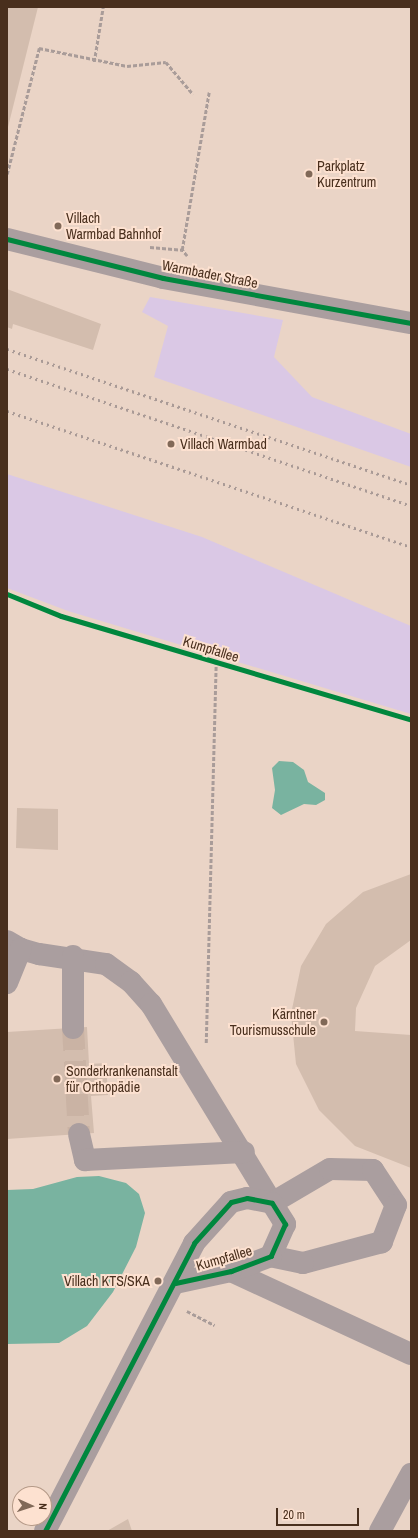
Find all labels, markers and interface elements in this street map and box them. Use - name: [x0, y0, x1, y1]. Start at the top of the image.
- place label: Parkplatz Kurzentrum: [317, 158, 376, 190]
- marker: Parkplatz Kurzentrum: [304, 169, 314, 179]
- place label: Villach Warmbad Bahnhof: [66, 210, 161, 242]
- marker: Villach Warmbad Bahnhof: [53, 221, 63, 231]
- street label: Warmbader Straße: [161, 256, 259, 292]
- place label: Villach Warmbad: [180, 436, 267, 452]
- marker: Villach Warmbad: [165, 438, 177, 450]
- street label: Kumpfallee: [181, 633, 241, 665]
- place label: Kärntner Tourismusschule: [230, 1006, 316, 1038]
- marker: Kärntner Tourismusschule: [319, 1017, 329, 1027]
- place label: Sonderkrankenanstalt für Orthopädie: [66, 1063, 178, 1096]
- marker: Sonderkrankenanstalt für Orthopädie: [51, 1073, 63, 1085]
- street label: Kumpfallee: [194, 1242, 254, 1274]
- place label: Villach KTS/SKA: [64, 1273, 150, 1289]
- marker: Villach KTS/SKA: [153, 1276, 163, 1286]
- north arrow: [12, 1486, 52, 1526]
- scale bar: [278, 1500, 361, 1526]
- text: N: [36, 1503, 50, 1510]
- text: 20 m: [283, 1507, 305, 1523]

